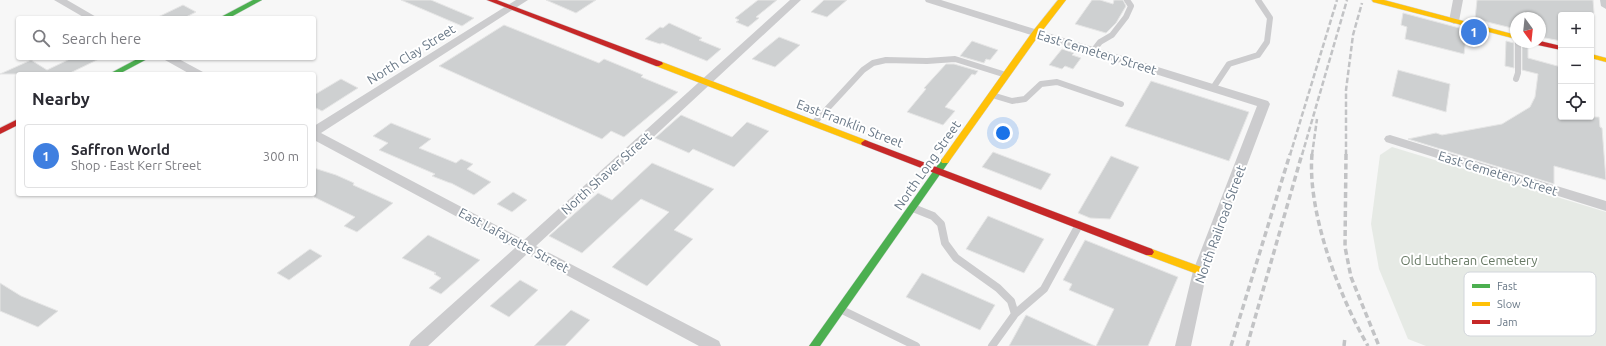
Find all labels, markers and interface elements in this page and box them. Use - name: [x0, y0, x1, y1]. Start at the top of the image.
- north arrow: [1510, 12, 1546, 48]
- map controls: [1558, 12, 1594, 120]
- button: +: [1558, 12, 1594, 48]
- search box: [16, 16, 316, 60]
- pin: 1: [1461, 17, 1487, 47]
- street label: North Clay Street: [364, 21, 458, 87]
- icon: search: [30, 27, 52, 49]
- street label: East Cemetery Street: [1036, 27, 1158, 77]
- text: Search here: [62, 30, 141, 47]
- button: −: [1558, 48, 1594, 84]
- button: locate: [1558, 84, 1594, 120]
- text: Nearby: [32, 89, 90, 108]
- street label: East Franklin Street: [795, 96, 905, 150]
- street label: North Long Street: [891, 118, 963, 212]
- your location: [993, 123, 1013, 143]
- street label: North Shaver Street: [558, 129, 654, 217]
- text: Saffron World: [71, 141, 170, 158]
- street label: East Cemetery Street: [1437, 148, 1559, 198]
- text: 1: [42, 149, 50, 163]
- text: 300 m: [263, 149, 299, 163]
- text: Shop · East Kerr Street: [71, 158, 201, 172]
- street label: North Railroad Street: [1192, 163, 1248, 285]
- street label: East Lafayette Street: [457, 205, 571, 275]
- park label: Old Lutheran Cemetery: [1400, 253, 1538, 267]
- legend: [1464, 272, 1596, 336]
- text: Fast: [1497, 280, 1518, 292]
- text: Slow: [1497, 298, 1521, 310]
- text: Jam: [1497, 316, 1518, 328]

